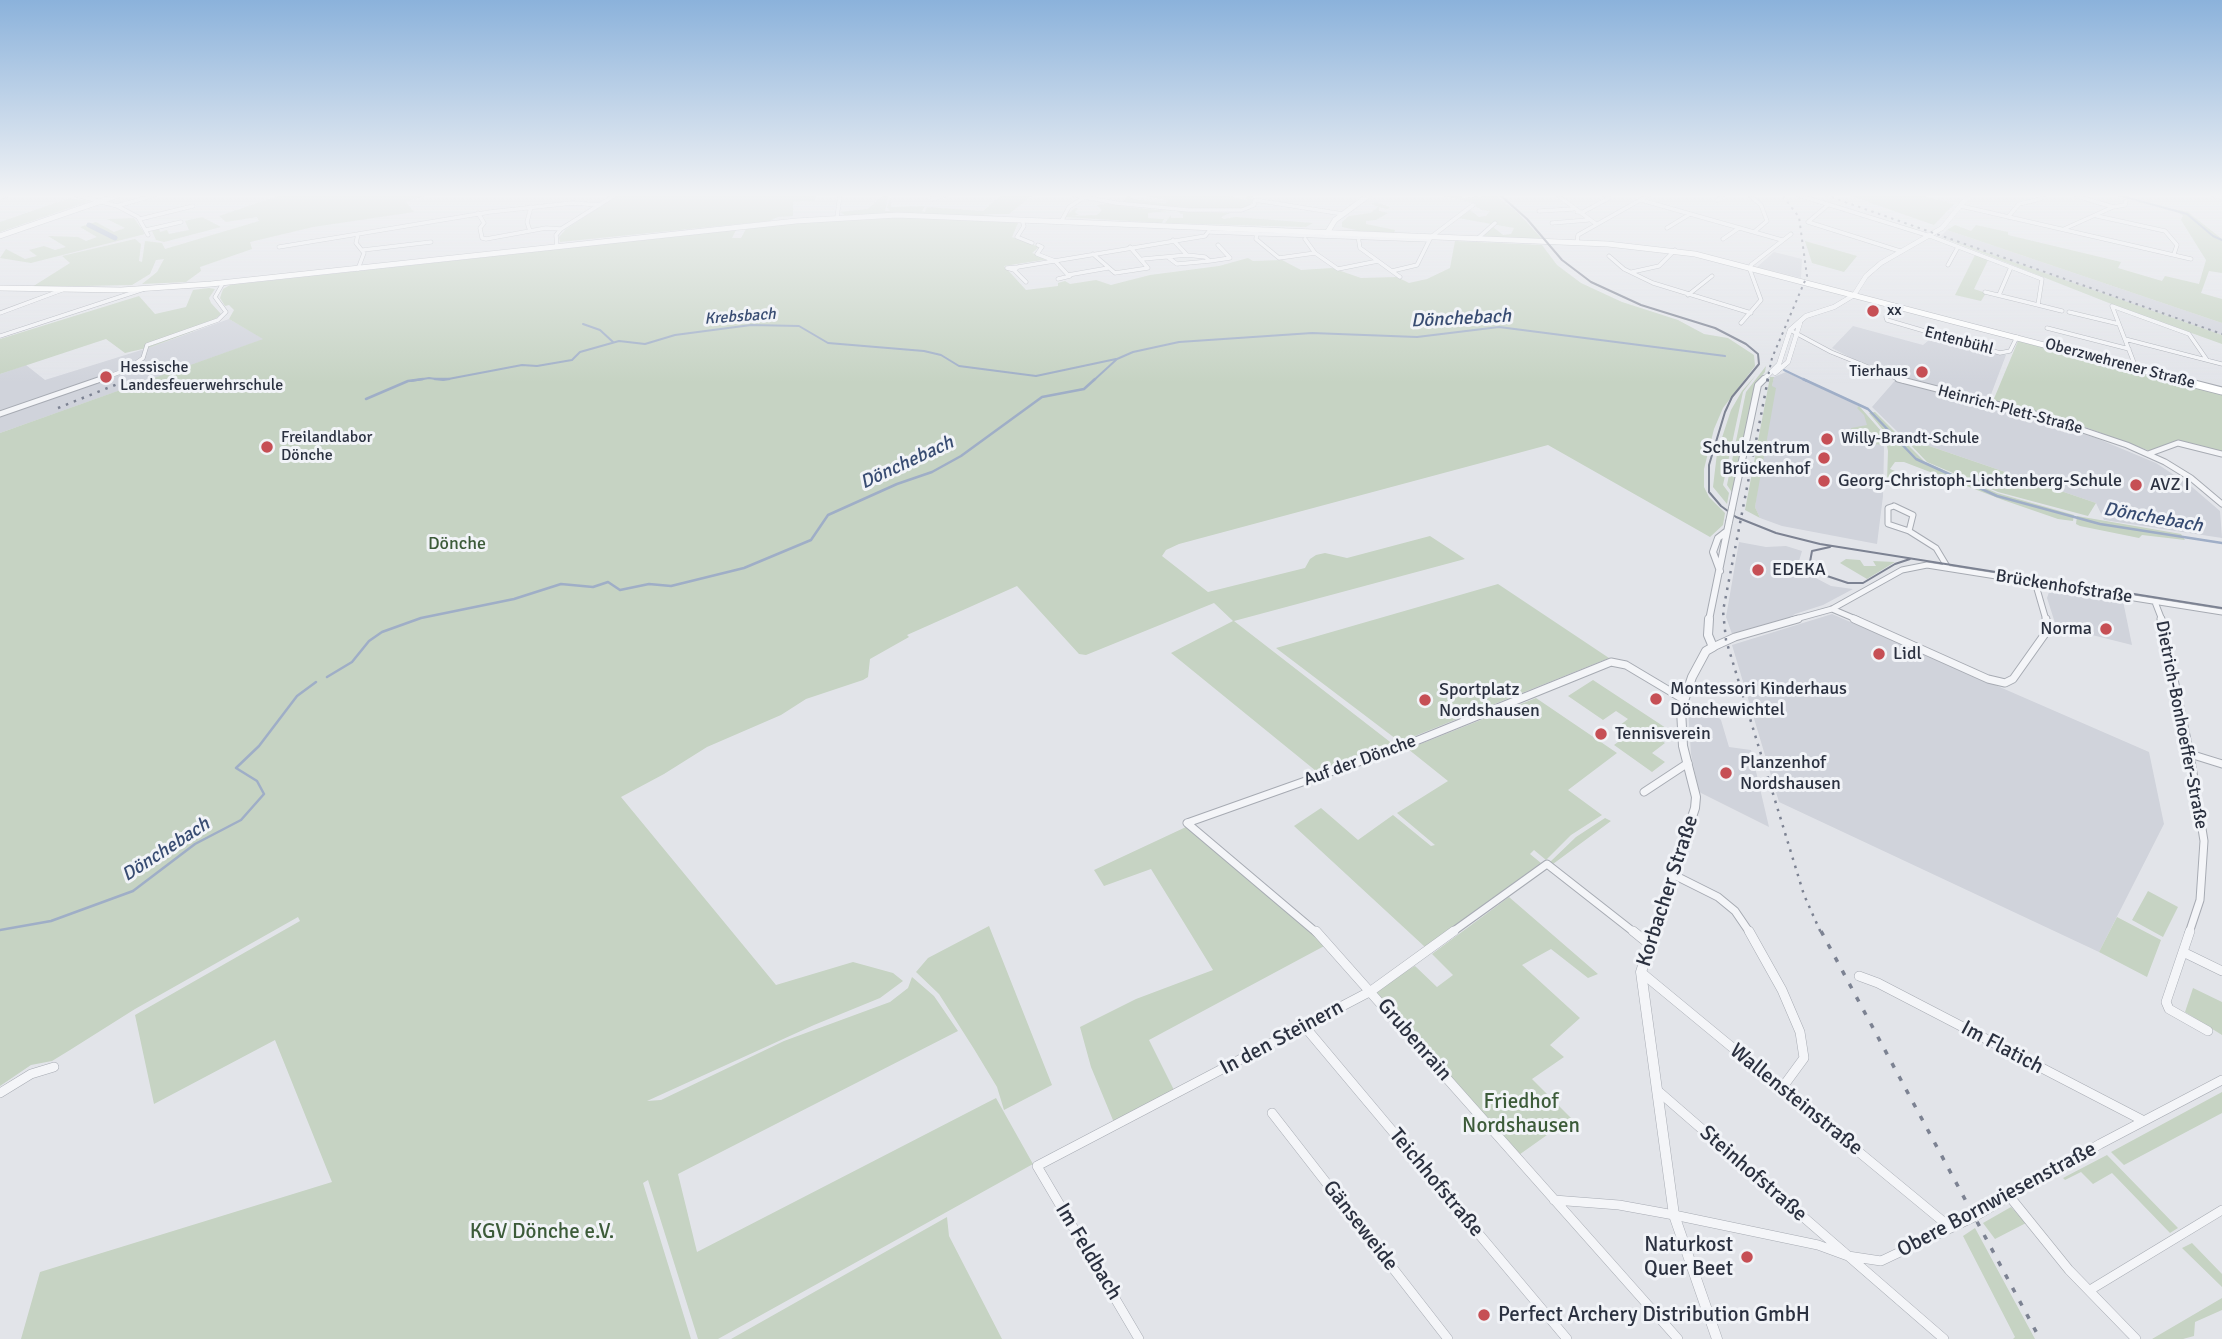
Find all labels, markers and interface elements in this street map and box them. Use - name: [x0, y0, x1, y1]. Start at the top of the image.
- place label: xx: [1887, 301, 1902, 321]
- marker: xx: [1865, 303, 1881, 319]
- water label: Krebsbach: [704, 305, 776, 329]
- water label: Dönchebach: [1410, 305, 1512, 333]
- street label: Entenbühl: [1922, 323, 1996, 359]
- street label: Oberzwehrener Straße: [2043, 335, 2197, 393]
- place label: Hessische Landesfeuerwehrschule: [120, 358, 283, 396]
- place label: Tierhaus: [1849, 362, 1908, 382]
- marker: Tierhaus: [1914, 364, 1930, 380]
- marker: Hessische Landesfeuerwehrschule: [98, 369, 114, 385]
- street label: Heinrich-Plett-Straße: [1936, 381, 2084, 439]
- place label: Freilandlabor Dönche: [281, 428, 372, 466]
- place label: Willy-Brandt-Schule: [1841, 429, 1979, 449]
- water label: Dönchebach: [857, 431, 957, 495]
- marker: Willy-Brandt-Schule: [1819, 431, 1835, 447]
- place label: Schulzentrum Brückenhof: [1703, 437, 1810, 480]
- marker: Freilandlabor Dönche: [259, 439, 275, 455]
- marker: Schulzentrum Brückenhof: [1816, 450, 1832, 466]
- place label: Georg-Christoph-Lichtenberg-Schule: [1838, 470, 2122, 492]
- marker: Georg-Christoph-Lichtenberg-Schule: [1816, 473, 1832, 489]
- place label: AVZ I: [2150, 474, 2190, 496]
- marker: AVZ I: [2128, 477, 2144, 493]
- water label: Dönchebach: [2102, 498, 2204, 538]
- park label: Dönche: [428, 533, 486, 555]
- place label: EDEKA: [1772, 559, 1826, 581]
- marker: EDEKA: [1750, 562, 1766, 578]
- street label: Brückenhofstraße: [1994, 566, 2134, 608]
- place label: Norma: [2040, 618, 2092, 640]
- street label: Dietrich-Bonhoeffer-Straße: [2150, 619, 2212, 831]
- marker: Norma: [2098, 621, 2114, 637]
- place label: Lidl: [1893, 643, 1922, 665]
- marker: Lidl: [1871, 646, 1887, 662]
- place label: Montessori Kinderhaus Dönchewichtel: [1670, 678, 1847, 720]
- place label: Sportplatz Nordshausen: [1439, 679, 1540, 722]
- marker: Montessori Kinderhaus Dönchewichtel: [1648, 691, 1664, 707]
- marker: Sportplatz Nordshausen: [1417, 692, 1433, 708]
- place label: Tennisverein: [1615, 723, 1711, 745]
- marker: Tennisverein: [1593, 726, 1609, 742]
- street label: Auf der Dönche: [1301, 731, 1419, 791]
- place label: Planzenhof Nordshausen: [1740, 752, 1841, 794]
- marker: Planzenhof Nordshausen: [1718, 765, 1734, 781]
- street label: Korbacher Straße: [1632, 812, 1704, 970]
- water label: Dönchebach: [118, 813, 214, 887]
- street label: Grubenrain: [1371, 994, 1457, 1086]
- street label: In den Steinern: [1216, 995, 1348, 1081]
- street label: Im Flatich: [1957, 1016, 2047, 1080]
- street label: Wallensteinstraße: [1724, 1039, 1868, 1161]
- park label: Friedhof Nordshausen: [1462, 1089, 1580, 1139]
- street label: Steinhofstraße: [1694, 1120, 1812, 1228]
- street label: Teichhofstraße: [1383, 1124, 1489, 1242]
- street label: Obere Bornwiesenstraße: [1893, 1137, 2101, 1263]
- street label: Gänseweide: [1317, 1176, 1403, 1276]
- street label: Im Feldbach: [1049, 1199, 1127, 1305]
- park label: KGV Dönche e.V.: [470, 1219, 614, 1245]
- place label: Naturkost Quer Beet: [1644, 1232, 1733, 1282]
- marker: Naturkost Quer Beet: [1739, 1249, 1755, 1265]
- place label: Perfect Archery Distribution GmbH: [1498, 1302, 1810, 1328]
- marker: Perfect Archery Distribution GmbH: [1476, 1307, 1492, 1323]

